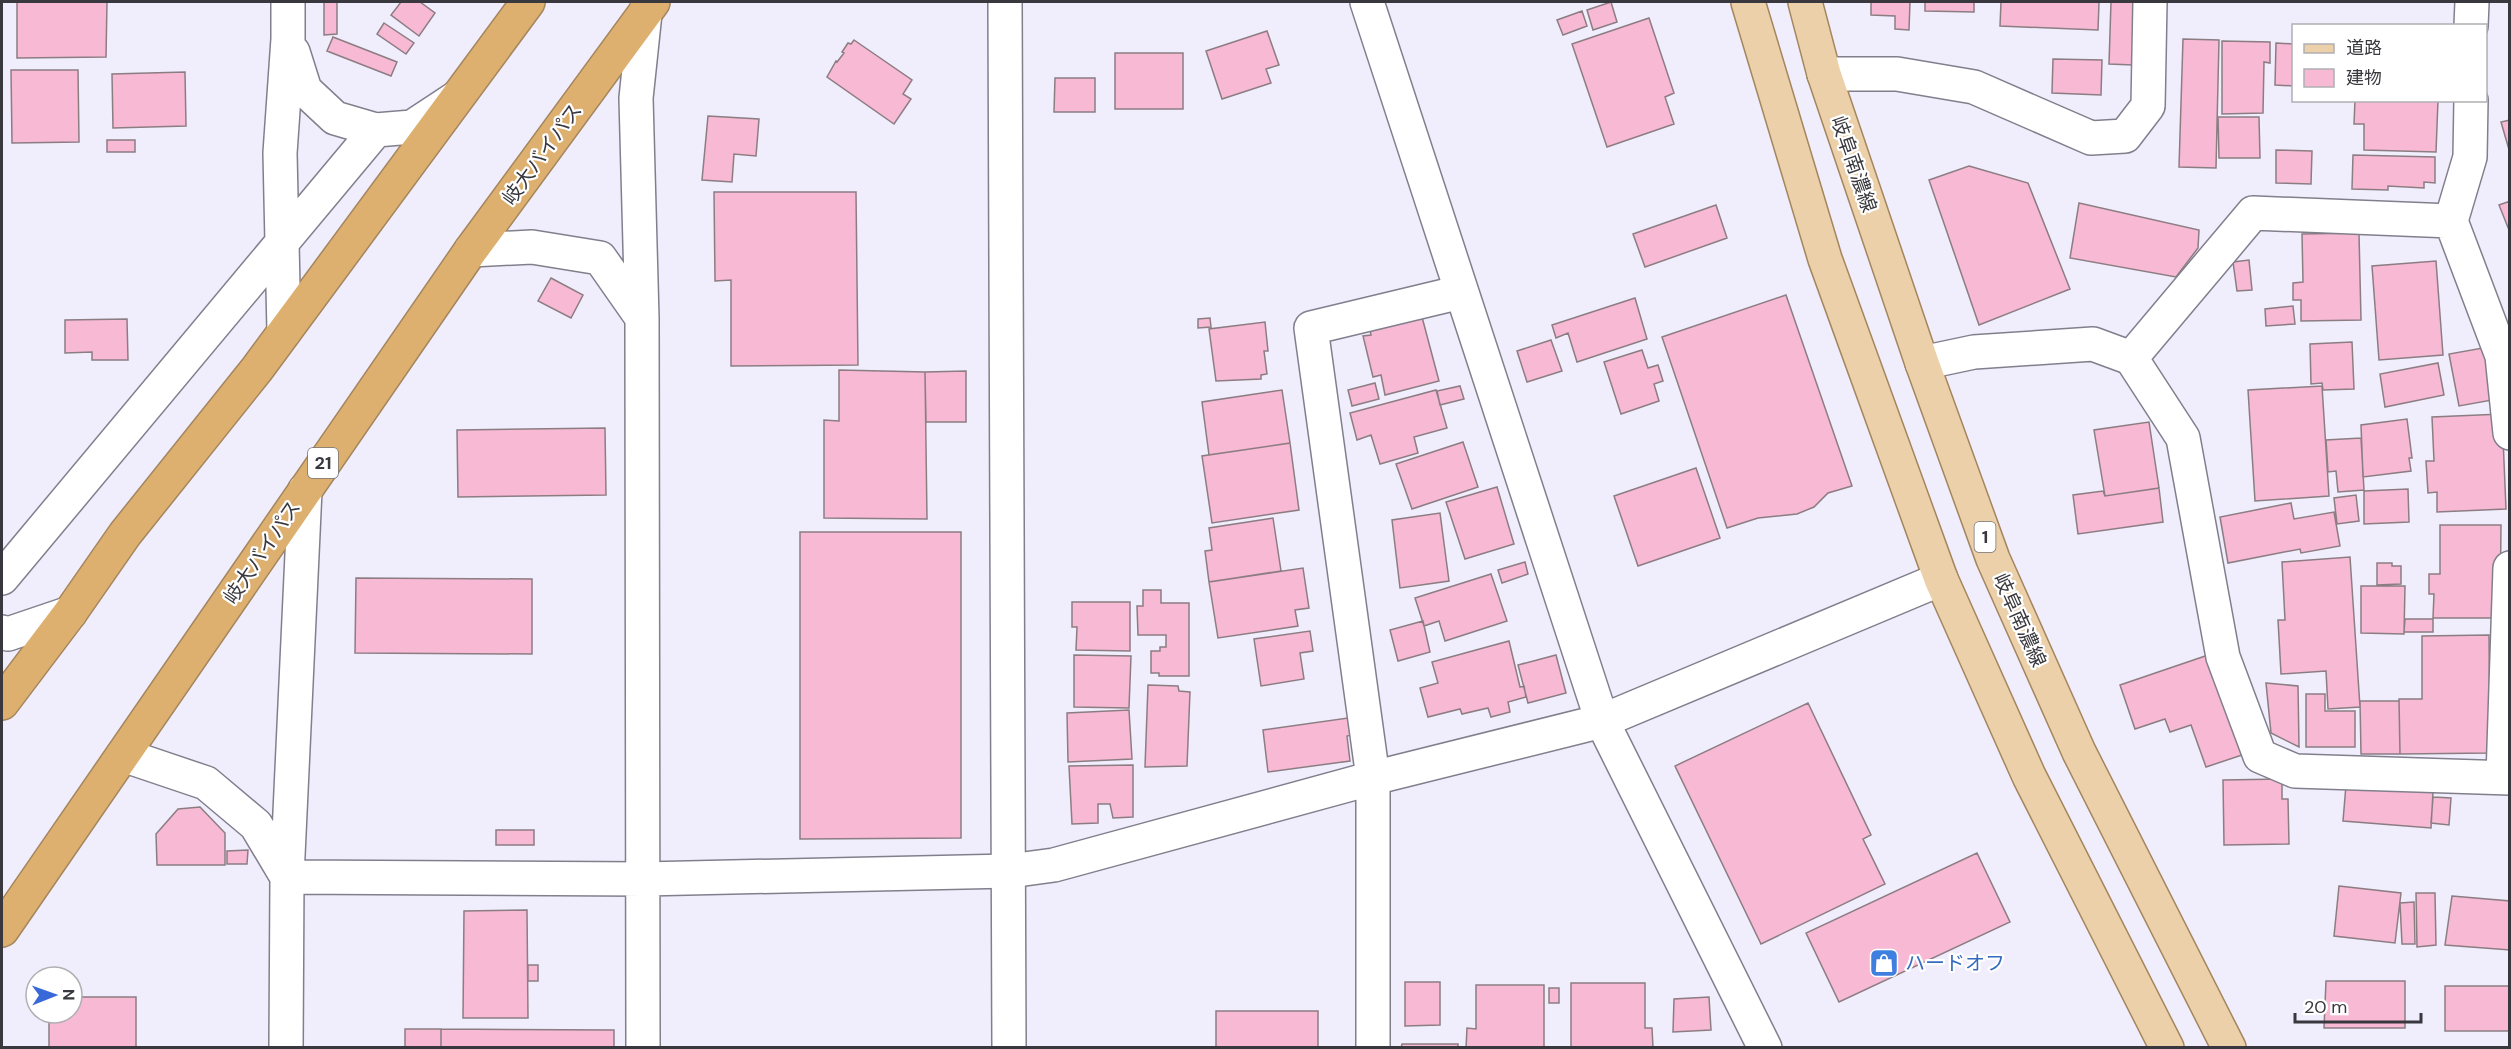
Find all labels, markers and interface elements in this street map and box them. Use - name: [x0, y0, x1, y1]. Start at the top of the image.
- legend: [2292, 24, 2487, 102]
- text: 道路: [2346, 36, 2382, 60]
- text: 建物: [2346, 66, 2382, 90]
- street label: 岐大バイパス: [496, 98, 588, 210]
- street label: 岐阜南濃線: [1825, 112, 1883, 216]
- road number: 21: [308, 448, 338, 478]
- street label: 岐大バイパス: [218, 495, 306, 609]
- road number: 1: [1974, 522, 1996, 552]
- street label: 岐阜南濃線: [1988, 569, 2052, 671]
- shop icon: ハードオフ: [1868, 947, 1900, 979]
- place label: ハードオフ: [1905, 950, 2005, 976]
- north arrow: [24, 965, 84, 1025]
- scale bar: [2295, 986, 2421, 1024]
- text: N: [58, 989, 79, 1001]
- text: 20 m: [2304, 995, 2347, 1019]

